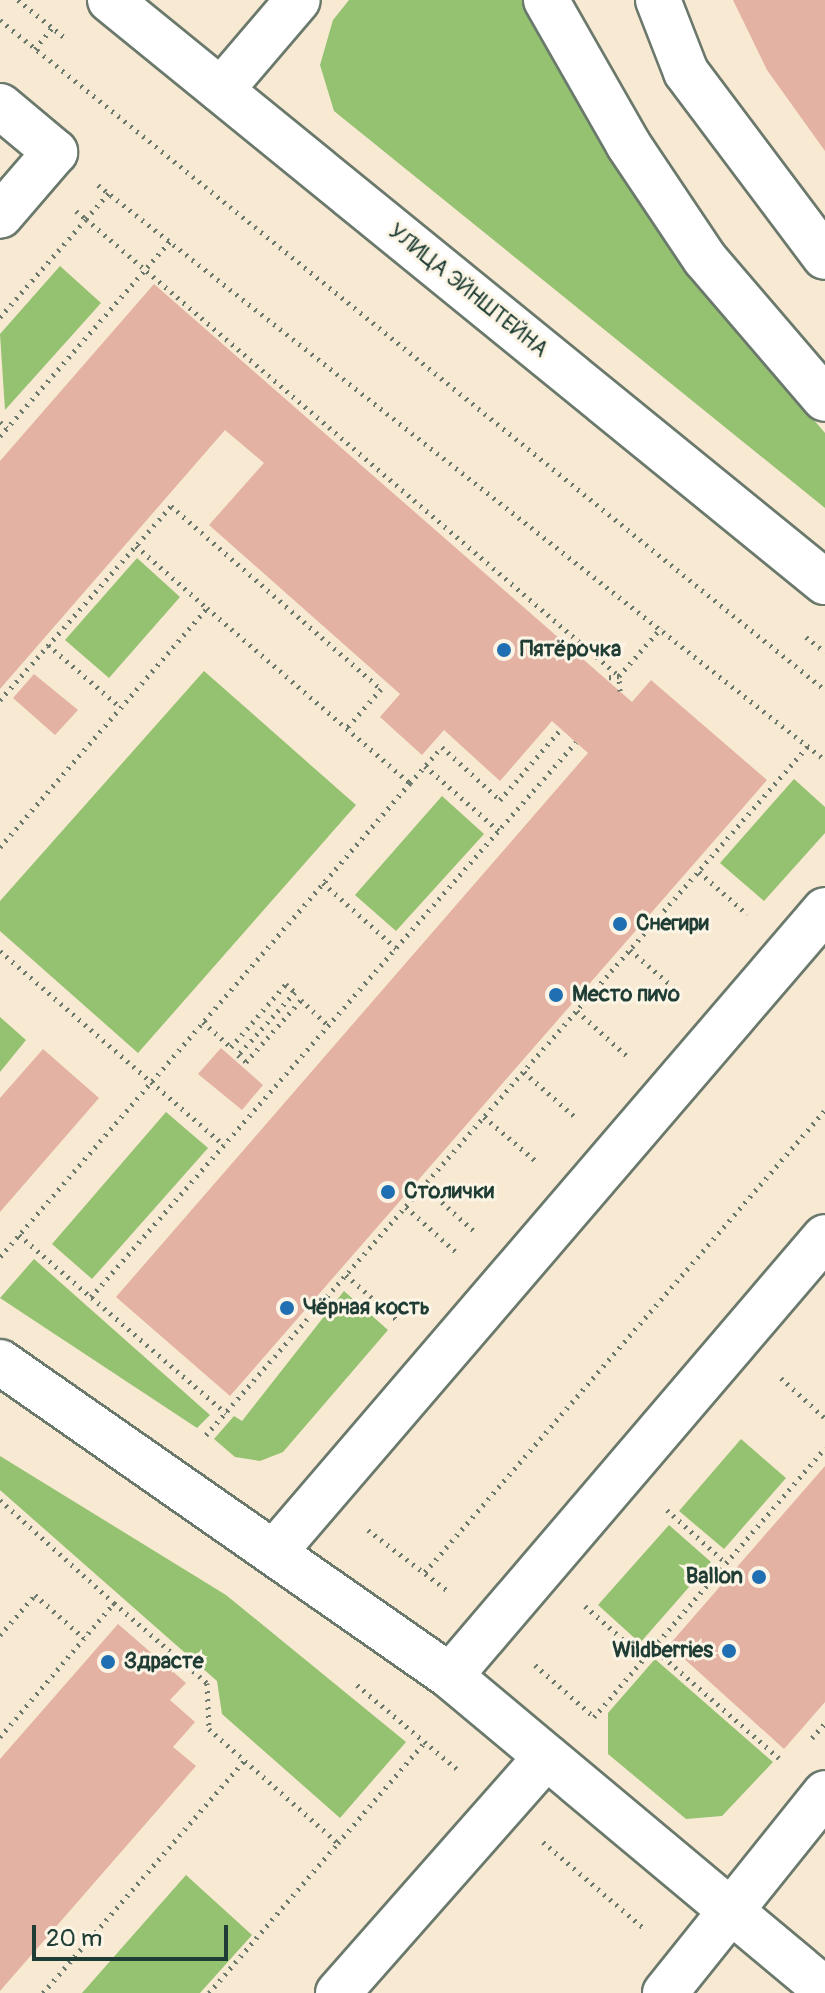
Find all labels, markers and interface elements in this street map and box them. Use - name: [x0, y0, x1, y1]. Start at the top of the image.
- street label: УЛИЦА ЭЙНШТЕЙНА: [383, 219, 553, 363]
- place label: Пятёрочка: [520, 637, 621, 663]
- marker: Пятёрочка: [495, 641, 513, 659]
- place label: Снегири: [636, 911, 709, 937]
- marker: Снегири: [611, 915, 629, 933]
- place label: Место пиvo: [572, 982, 680, 1008]
- marker: Место пиvo: [547, 986, 565, 1004]
- place label: Столички: [404, 1179, 494, 1205]
- marker: Столички: [379, 1183, 397, 1201]
- place label: Чёрная кость: [303, 1295, 430, 1321]
- marker: Чёрная кость: [278, 1299, 296, 1317]
- place label: Ballon: [686, 1564, 743, 1590]
- marker: Ballon: [750, 1568, 768, 1586]
- place label: Wildberries: [612, 1638, 713, 1664]
- marker: Wildberries: [720, 1642, 738, 1660]
- place label: Здрасте: [124, 1649, 204, 1675]
- marker: Здрасте: [99, 1653, 117, 1671]
- scale bar: [36, 1909, 232, 1959]
- text: 20 m: [46, 1924, 102, 1953]

